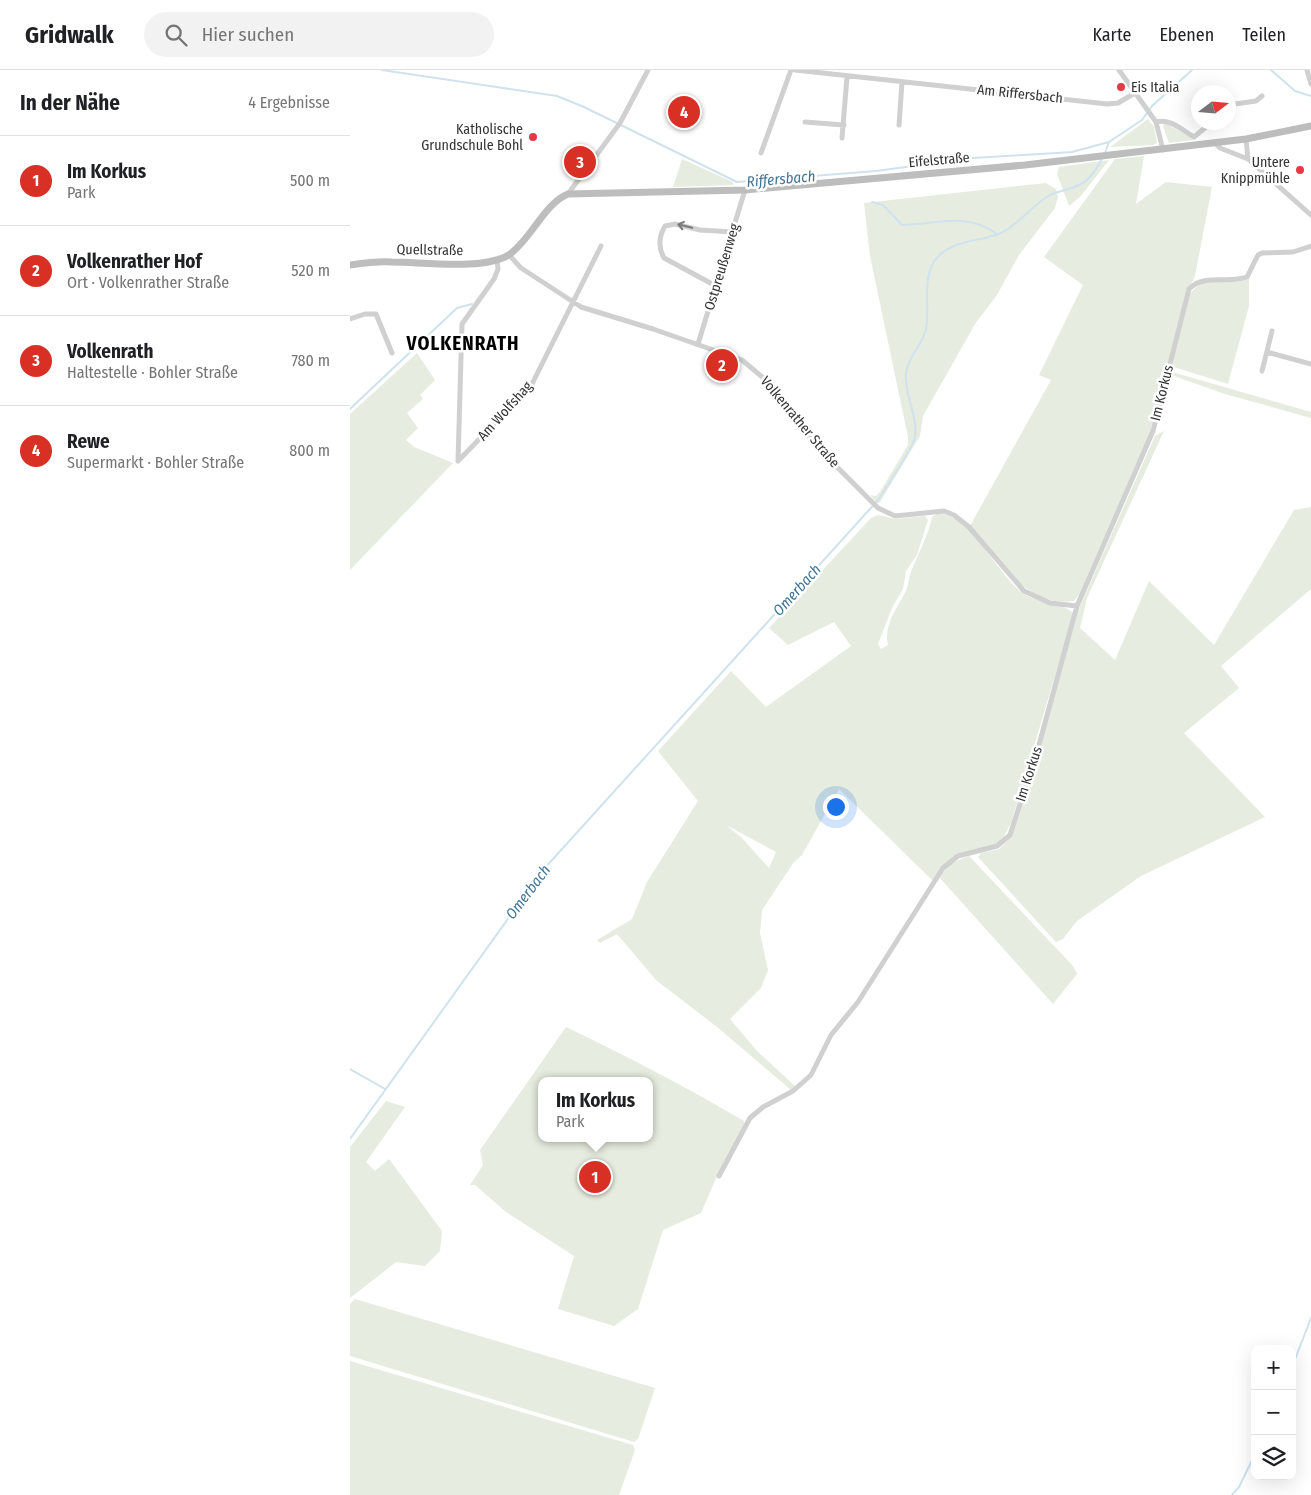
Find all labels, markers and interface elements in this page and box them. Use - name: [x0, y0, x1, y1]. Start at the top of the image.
- search box: [144, 12, 494, 57]
- text: Gridwalk: [25, 21, 114, 49]
- icon: search: [162, 21, 190, 49]
- text: Hier suchen: [202, 23, 294, 46]
- text: Karte: [1092, 24, 1131, 46]
- text: Ebenen: [1159, 24, 1214, 46]
- text: Teilen: [1242, 24, 1286, 46]
- place label: Eis Italia: [1131, 79, 1179, 96]
- street label: Am Riffersbach: [976, 81, 1064, 107]
- marker: Eis Italia: [1115, 81, 1127, 93]
- north arrow: [1191, 85, 1236, 130]
- text: In der Nähe: [20, 90, 120, 116]
- text: 4 Ergebnisse: [248, 93, 330, 112]
- pin: 4: [668, 93, 700, 131]
- place label: Katholische Grundschule Bohl: [421, 121, 523, 154]
- marker: Katholische Grundschule Bohl: [527, 131, 539, 143]
- pin: 3: [564, 143, 596, 181]
- street label: Eifelstraße: [908, 149, 970, 171]
- place label: Untere Knippmühle: [1221, 154, 1290, 187]
- text: Im Korkus: [67, 160, 146, 183]
- marker: Untere Knippmühle: [1294, 164, 1306, 176]
- water label: Riffersbach: [746, 167, 816, 191]
- text: 1: [33, 171, 39, 190]
- text: 500 m: [290, 171, 330, 190]
- text: Park: [67, 183, 95, 202]
- one-way arrow: [677, 221, 693, 230]
- street label: Ostpreußenweg: [701, 221, 743, 313]
- street label: Quellstraße: [397, 241, 464, 259]
- text: Volkenrather Hof: [67, 250, 202, 273]
- text: 2: [32, 261, 40, 280]
- text: 520 m: [291, 261, 330, 280]
- text: Ort · Volkenrather Straße: [67, 273, 229, 292]
- district label: VOLKENRATH: [406, 332, 519, 355]
- text: Volkenrath: [67, 340, 153, 363]
- pin: 2: [706, 346, 738, 384]
- text: 3: [32, 351, 40, 370]
- text: 780 m: [291, 351, 330, 370]
- text: Haltestelle · Bohler Straße: [67, 363, 238, 382]
- street label: Im Korkus: [1147, 363, 1177, 423]
- street label: Volkenrather Straße: [757, 373, 843, 471]
- street label: Am Wolfshag: [474, 378, 536, 444]
- text: Rewe: [67, 430, 110, 453]
- text: 4: [32, 441, 40, 460]
- text: 800 m: [289, 441, 330, 460]
- text: Supermarkt · Bohler Straße: [67, 453, 244, 472]
- water label: Omerbach: [769, 561, 825, 619]
- street label: Im Korkus: [1012, 744, 1046, 804]
- your location: [823, 794, 849, 820]
- water label: Omerbach: [502, 861, 554, 923]
- popup: [538, 1077, 653, 1142]
- text: Im Korkus: [556, 1089, 635, 1112]
- text: Park: [556, 1112, 584, 1131]
- pin: 1: [579, 1158, 611, 1196]
- map controls: [1251, 1345, 1296, 1480]
- button: +: [1251, 1345, 1296, 1390]
- button: −: [1251, 1390, 1296, 1435]
- button: layers: [1251, 1435, 1296, 1480]

